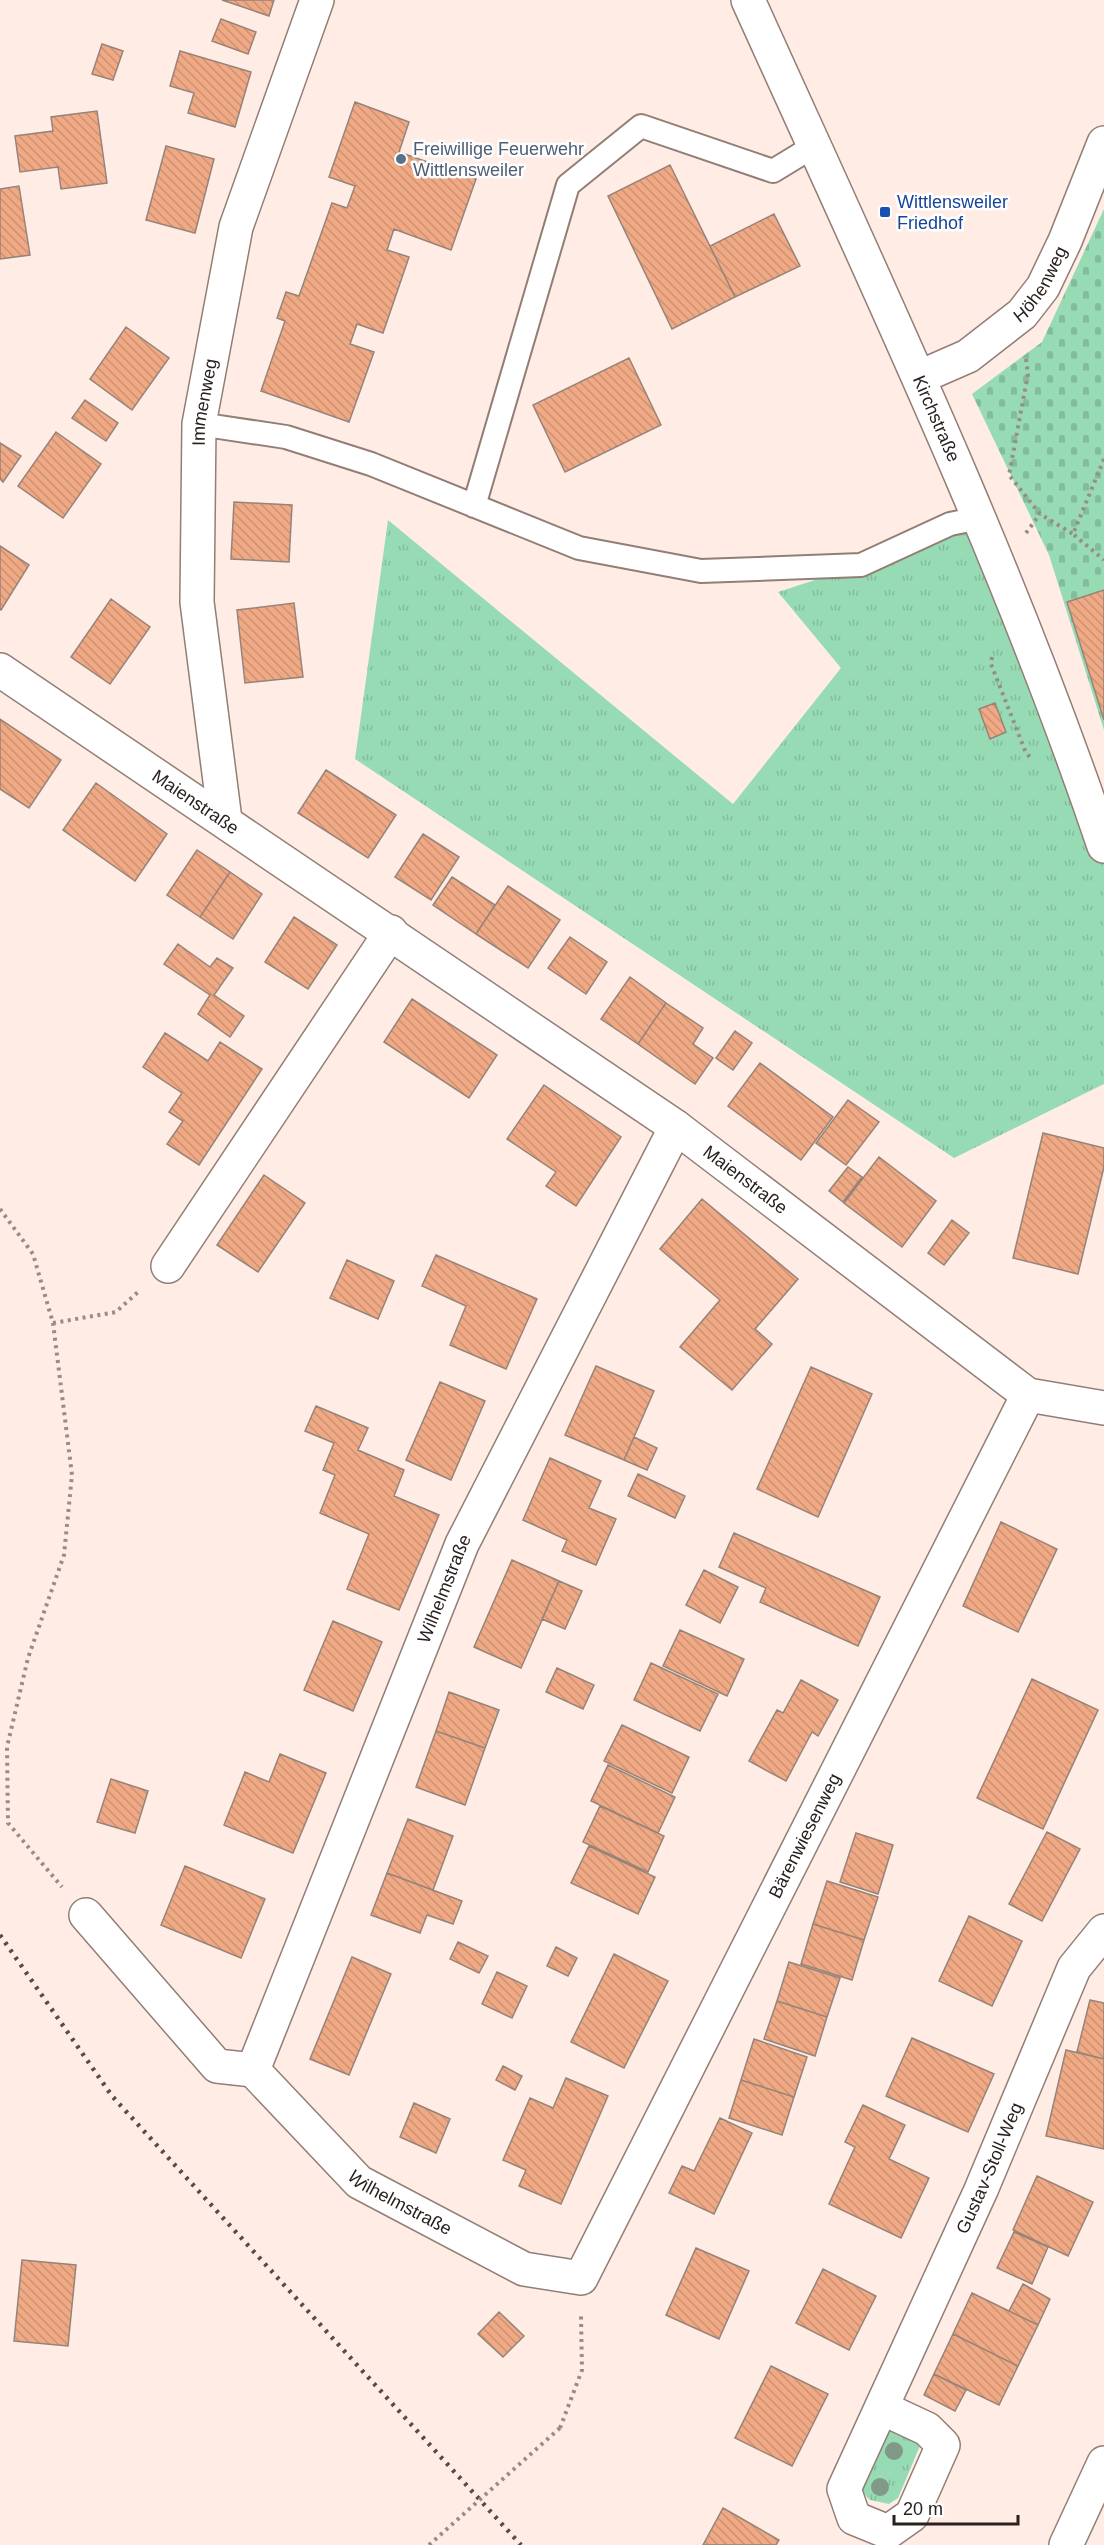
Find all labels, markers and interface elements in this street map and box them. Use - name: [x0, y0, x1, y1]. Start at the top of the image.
- place label: Freiwillige Feuerwehr Wittlensweiler: [413, 139, 584, 180]
- marker: Freiwillige Feuerwehr Wittlensweiler: [394, 152, 408, 166]
- place label: Wittlensweiler Friedhof: [897, 192, 1008, 233]
- marker: Wittlensweiler Friedhof: [878, 205, 892, 219]
- street label: Höhenweg: [1010, 243, 1071, 327]
- street label: Immenweg: [189, 357, 221, 446]
- street label: Kirchstraße: [909, 372, 964, 465]
- street label: Maienstraße: [148, 766, 243, 838]
- street label: Maienstraße: [699, 1141, 791, 1218]
- street label: Wilhelmstraße: [414, 1531, 475, 1646]
- street label: Bärenwiesenweg: [765, 1770, 845, 1902]
- street label: Gustav-Stoll-Weg: [952, 2100, 1026, 2237]
- street label: Wilhelmstraße: [344, 2167, 455, 2239]
- scale bar: [894, 2488, 1018, 2526]
- text: 20 m: [903, 2499, 943, 2519]

